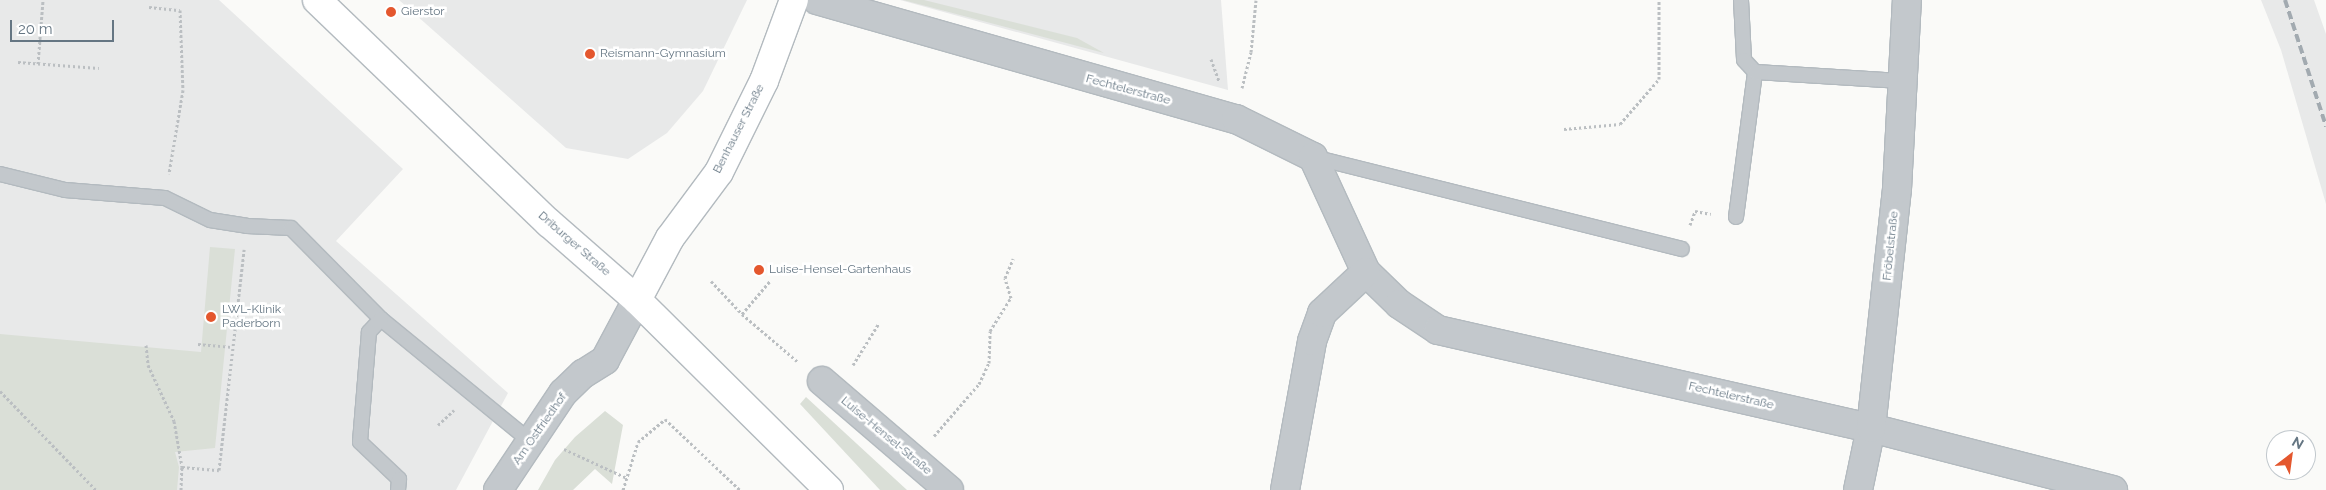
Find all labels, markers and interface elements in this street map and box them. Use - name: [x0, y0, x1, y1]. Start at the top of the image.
- place label: Gierstor: [401, 5, 445, 19]
- marker: Gierstor: [385, 6, 397, 18]
- scale bar: [12, 10, 116, 42]
- text: 20 m: [18, 20, 53, 38]
- place label: Reismann-Gymnasium: [600, 47, 726, 61]
- marker: Reismann-Gymnasium: [584, 48, 596, 60]
- street label: Fechtelerstraße: [1084, 72, 1172, 108]
- street label: Benhauser Straße: [710, 82, 768, 176]
- street label: Driburger Straße: [535, 209, 613, 279]
- street label: Fröbelstraße: [1880, 211, 1902, 281]
- place label: Luise-Hensel-Gartenhaus: [769, 263, 911, 277]
- marker: Luise-Hensel-Gartenhaus: [753, 264, 765, 276]
- place label: LWL-Klinik Paderborn: [222, 303, 281, 331]
- marker: LWL-Klinik Paderborn: [204, 310, 218, 324]
- street label: Fechtelerstraße: [1687, 379, 1775, 413]
- street label: Am Ostfriedhof: [510, 390, 570, 468]
- street label: Luise-Hensel-Straße: [838, 394, 934, 478]
- north arrow: [2266, 430, 2316, 480]
- text: N: [2289, 433, 2307, 452]

